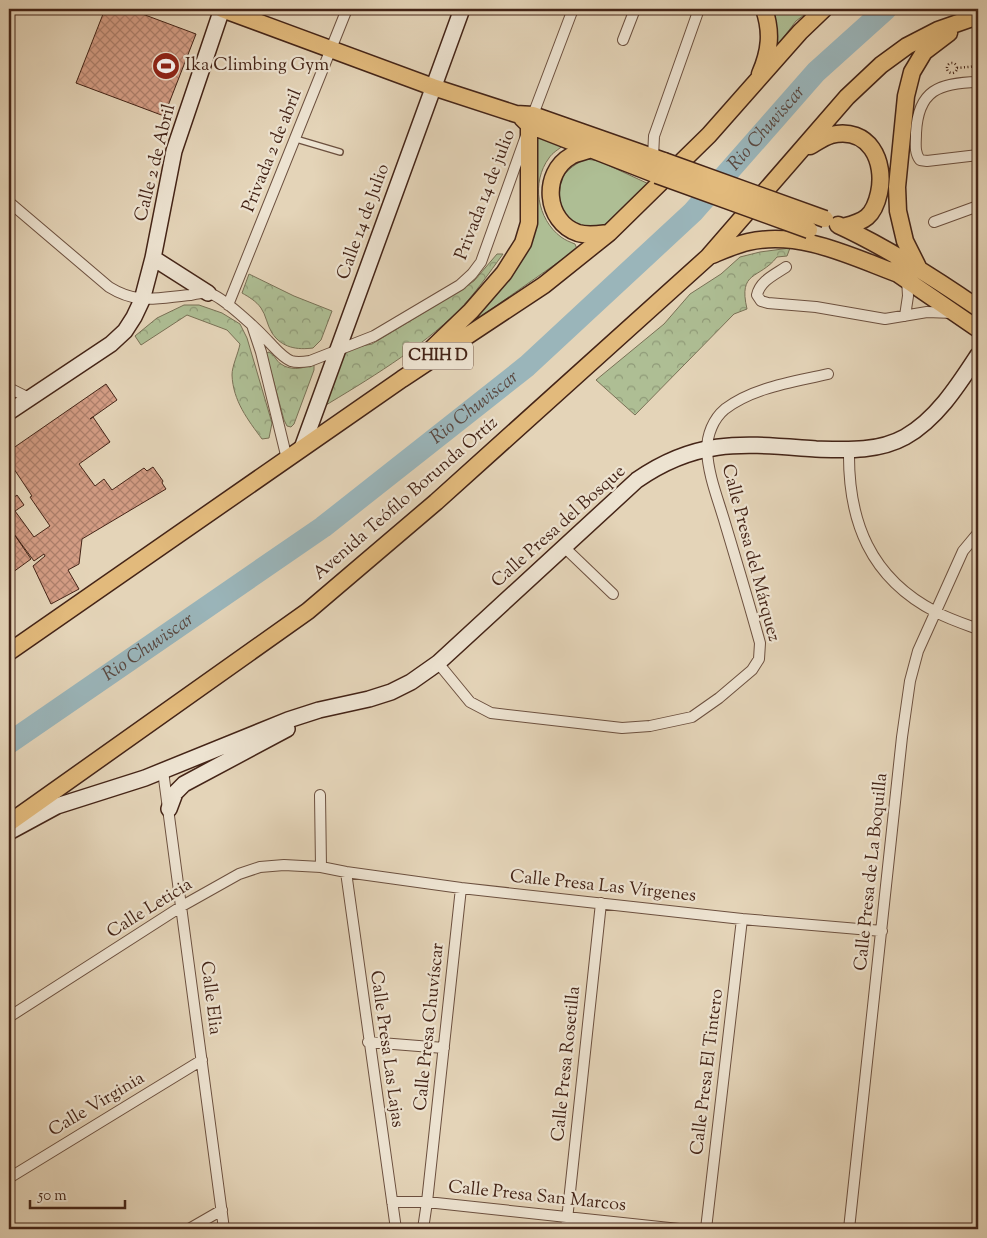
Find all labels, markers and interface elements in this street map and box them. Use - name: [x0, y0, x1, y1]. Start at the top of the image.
- sports icon: Ika Climbing Gym: [151, 51, 181, 81]
- place label: Ika Climbing Gym: [185, 53, 329, 79]
- water label: Rio Chuviscar: [722, 79, 812, 177]
- street label: Privada 2 de abril: [236, 86, 310, 216]
- street label: Calle 2 de Abril: [129, 102, 183, 224]
- street label: Privada 14 de julio: [449, 126, 523, 264]
- street label: Calle 14 de Julio: [331, 160, 397, 283]
- road number: CHIH D: [403, 342, 473, 370]
- water label: Rio Chuviscar: [425, 364, 525, 451]
- street label: Avenida Teófilo Borunda Ortíz: [308, 411, 504, 587]
- street label: Calle Presa del Bosque: [486, 459, 632, 595]
- street label: Calle Presa del Márquez: [714, 461, 786, 645]
- water label: Rio Chuviscar: [97, 606, 200, 688]
- street label: Calle Presa de La Boquilla: [849, 772, 895, 972]
- street label: Calle Presa Las Vírgenes: [509, 864, 697, 910]
- street label: Calle Leticia: [102, 872, 198, 946]
- street label: Calle Presa Chuvíscar: [408, 942, 452, 1112]
- street label: Calle Elia: [193, 960, 227, 1036]
- street label: Calle Presa Las Lajas: [362, 969, 410, 1129]
- street label: Calle Presa Rosetilla: [546, 985, 588, 1143]
- street label: Calle Presa El Tintero: [685, 987, 731, 1157]
- street label: Calle Virginia: [44, 1066, 150, 1144]
- street label: Calle Presa San Marcos: [447, 1175, 627, 1219]
- scale bar: [30, 1178, 125, 1210]
- text: 50 m: [37, 1186, 67, 1207]

